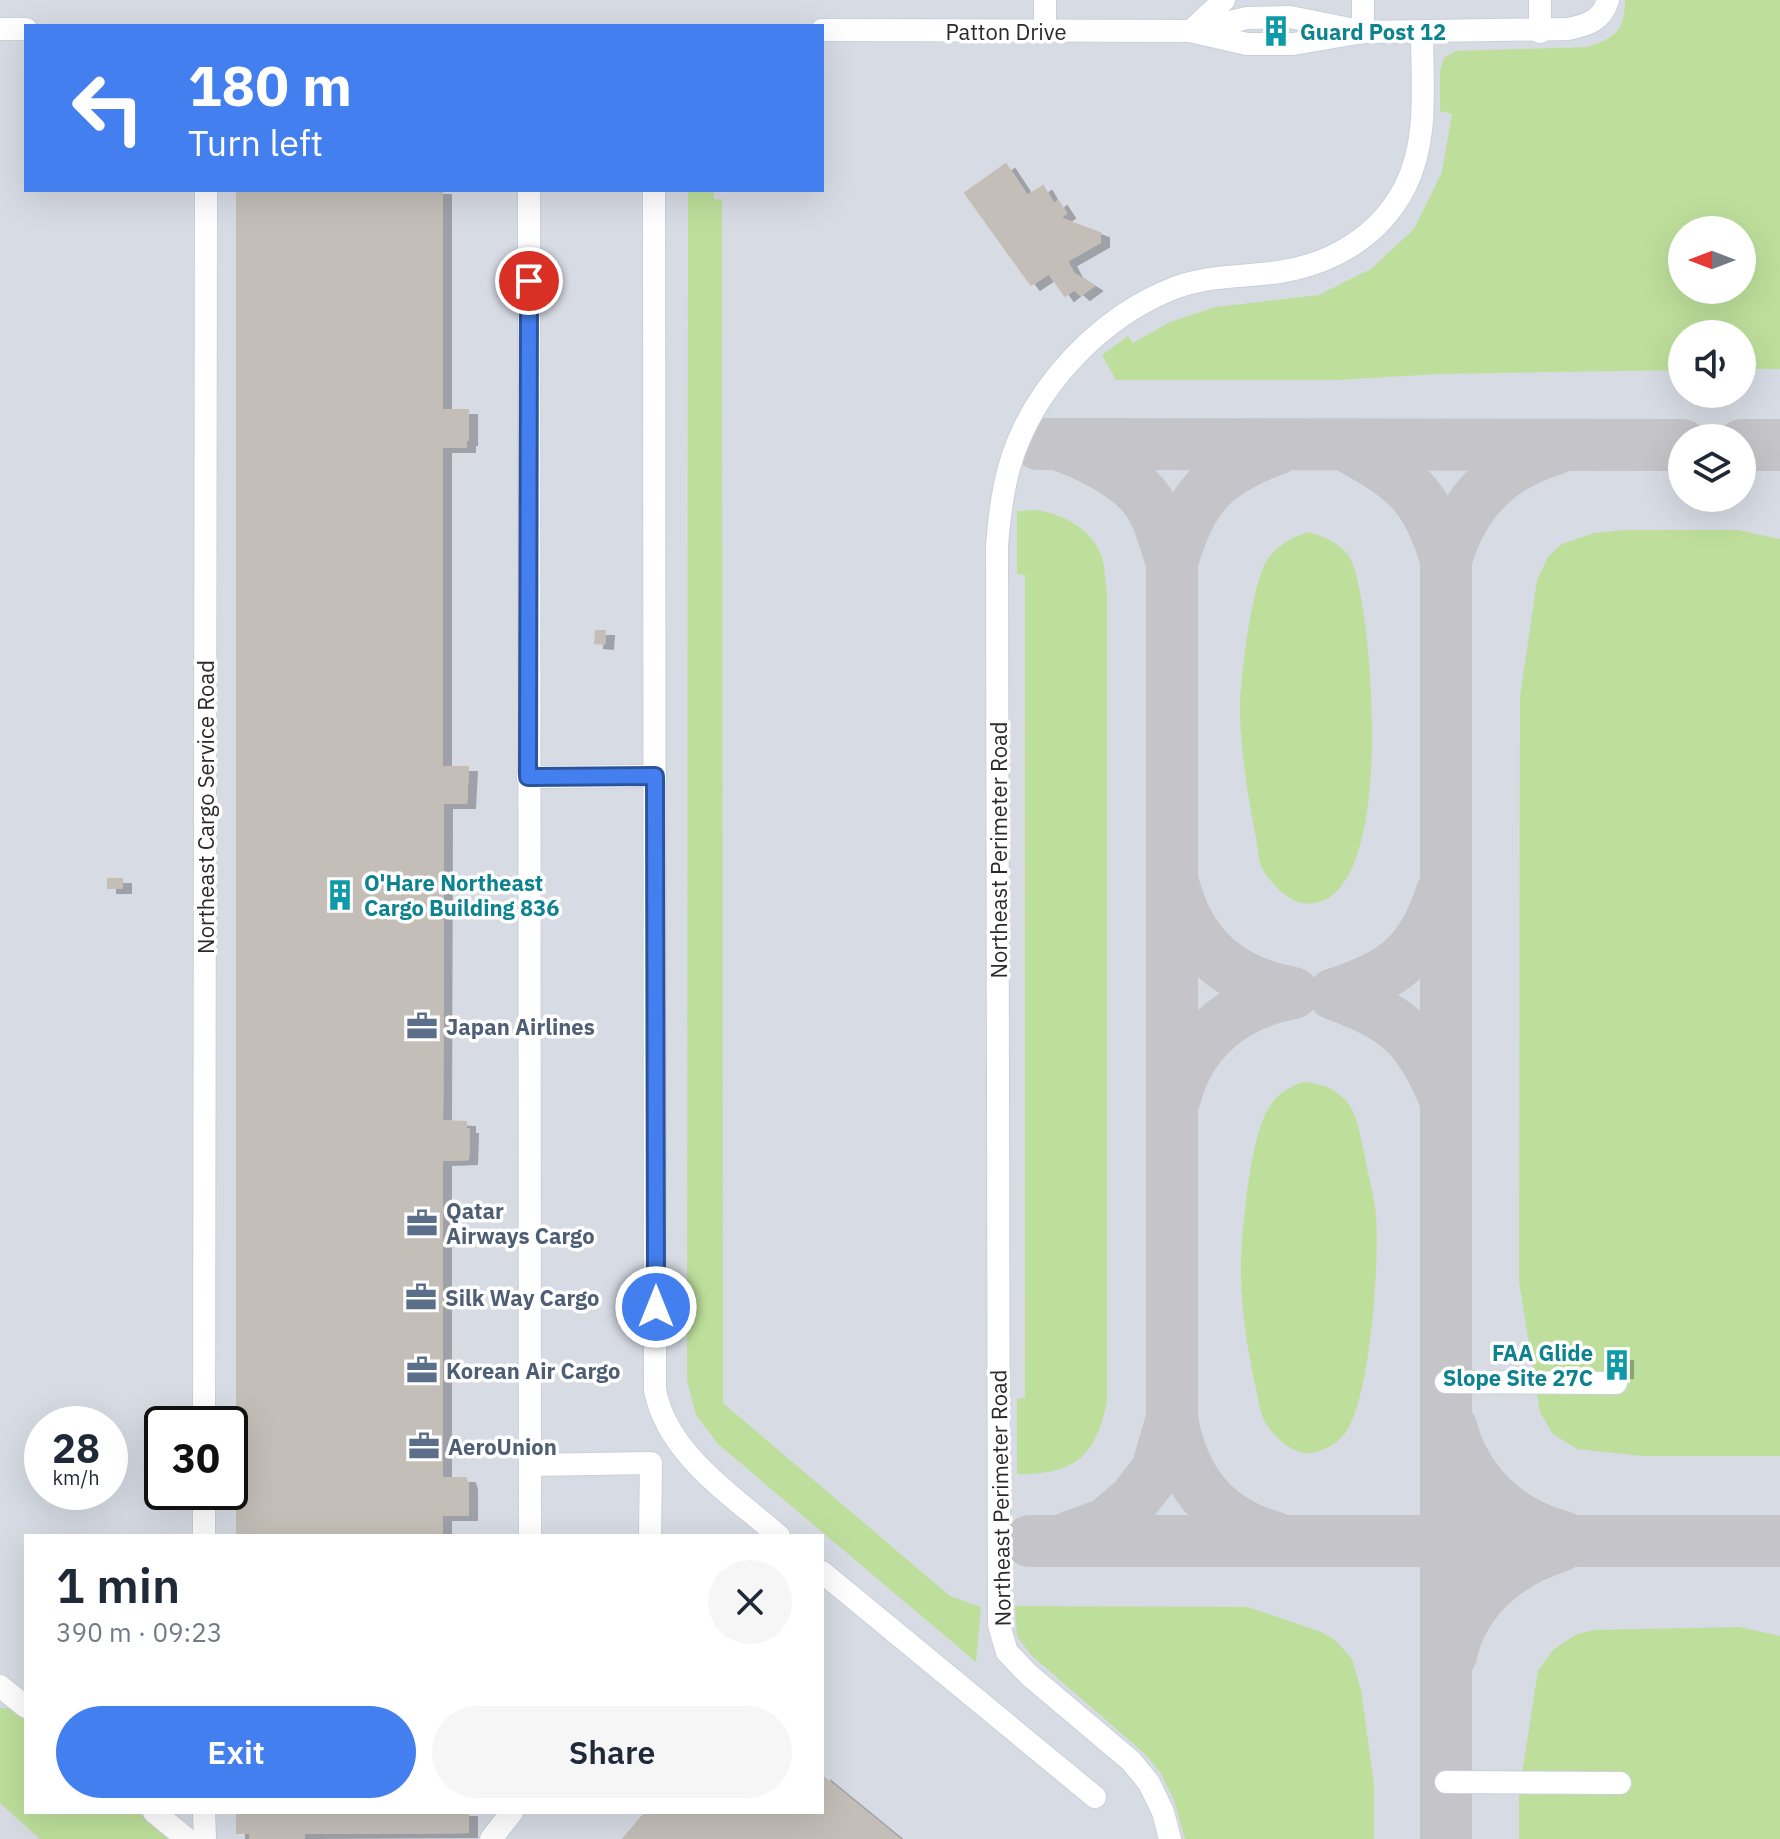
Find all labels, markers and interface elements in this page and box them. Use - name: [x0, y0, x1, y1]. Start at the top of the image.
- building icon: Guard Post 12: [1259, 14, 1293, 48]
- street label: Patton Drive: [945, 17, 1067, 46]
- place label: Guard Post 12: [1300, 17, 1446, 46]
- text: 180 m: [188, 49, 352, 121]
- icon: left: [56, 56, 160, 160]
- text: Turn left: [188, 119, 323, 166]
- north arrow: [1668, 216, 1756, 304]
- map controls: [1668, 216, 1756, 512]
- pin: [495, 247, 563, 315]
- icon: arrive: [507, 259, 551, 303]
- button: sound: [1668, 320, 1756, 408]
- button: layers: [1668, 424, 1756, 512]
- street label: Northeast Cargo Service Road: [191, 660, 220, 954]
- street label: Northeast Perimeter Road: [984, 722, 1013, 978]
- place label: O'Hare Northeast Cargo Building 836: [364, 868, 560, 922]
- building icon: O'Hare Northeast Cargo Building 836: [323, 878, 357, 912]
- office icon: Japan Airlines: [405, 1009, 439, 1043]
- place label: Japan Airlines: [446, 1012, 595, 1041]
- place label: Qatar Airways Cargo: [446, 1196, 595, 1250]
- office icon: Qatar Airways Cargo: [405, 1206, 439, 1240]
- position arrow: [614, 1265, 698, 1349]
- office icon: Silk Way Cargo: [404, 1280, 438, 1314]
- place label: Silk Way Cargo: [445, 1283, 599, 1312]
- place label: FAA Glide Slope Site 27C: [1443, 1338, 1593, 1392]
- building icon: FAA Glide Slope Site 27C: [1600, 1348, 1634, 1382]
- office icon: Korean Air Cargo: [405, 1353, 439, 1387]
- place label: Korean Air Cargo: [446, 1356, 620, 1385]
- street label: Northeast Perimeter Road: [983, 1369, 1017, 1627]
- speed limit sign: 30: [144, 1406, 248, 1510]
- text: 28: [52, 1422, 100, 1474]
- office icon: AeroUnion: [407, 1429, 441, 1463]
- place label: AeroUnion: [448, 1432, 557, 1461]
- text: km/h: [52, 1464, 100, 1491]
- text: 1 min: [56, 1554, 180, 1616]
- button: close: [708, 1560, 792, 1644]
- text: 390 m · 09:23: [56, 1615, 222, 1649]
- button: Exit: [56, 1706, 416, 1798]
- button: Share: [432, 1706, 792, 1798]

